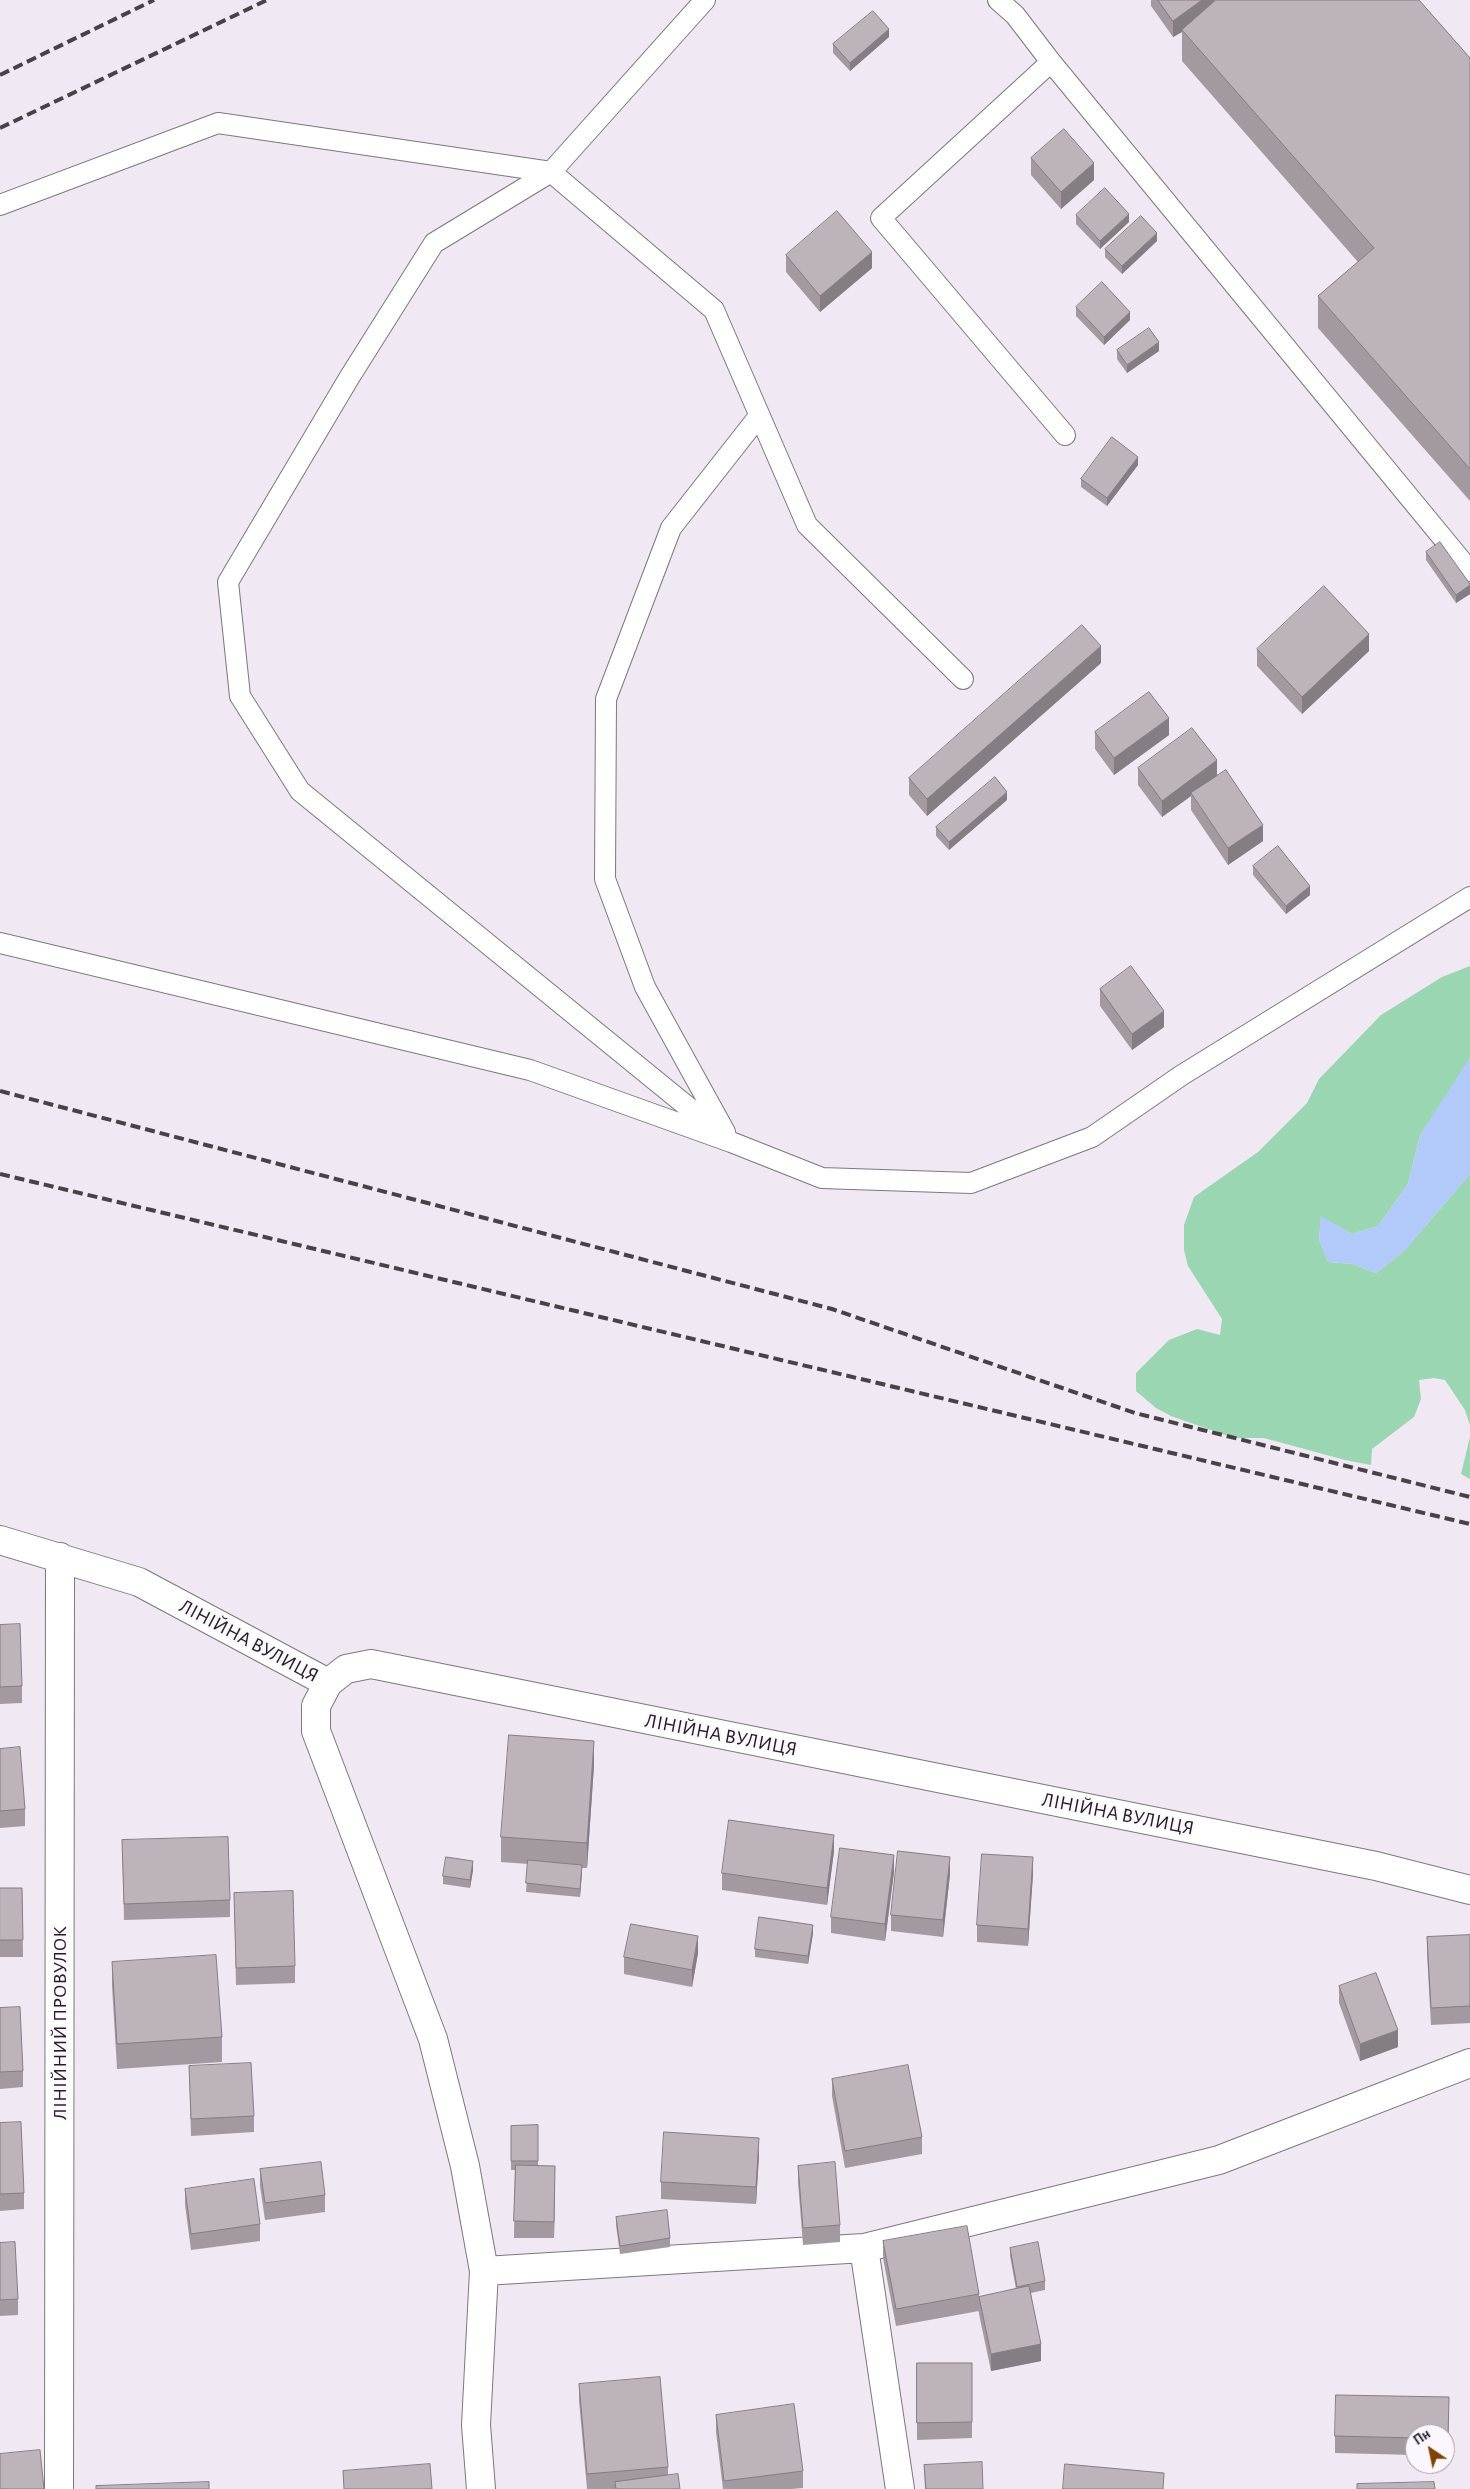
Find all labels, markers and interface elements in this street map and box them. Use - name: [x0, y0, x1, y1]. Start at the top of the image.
- street label: ЛІНІЙНА ВУЛИЦЯ: [175, 1594, 323, 1688]
- street label: ЛІНІЙНА ВУЛИЦЯ: [643, 1708, 799, 1762]
- street label: ЛІНІЙНА ВУЛИЦЯ: [1040, 1787, 1196, 1841]
- street label: ЛІНІЙНИЙ ПРОВУЛОК: [48, 1926, 72, 2120]
- north arrow: [1405, 2424, 1455, 2474]
- text: Пн: [1411, 2427, 1433, 2448]

